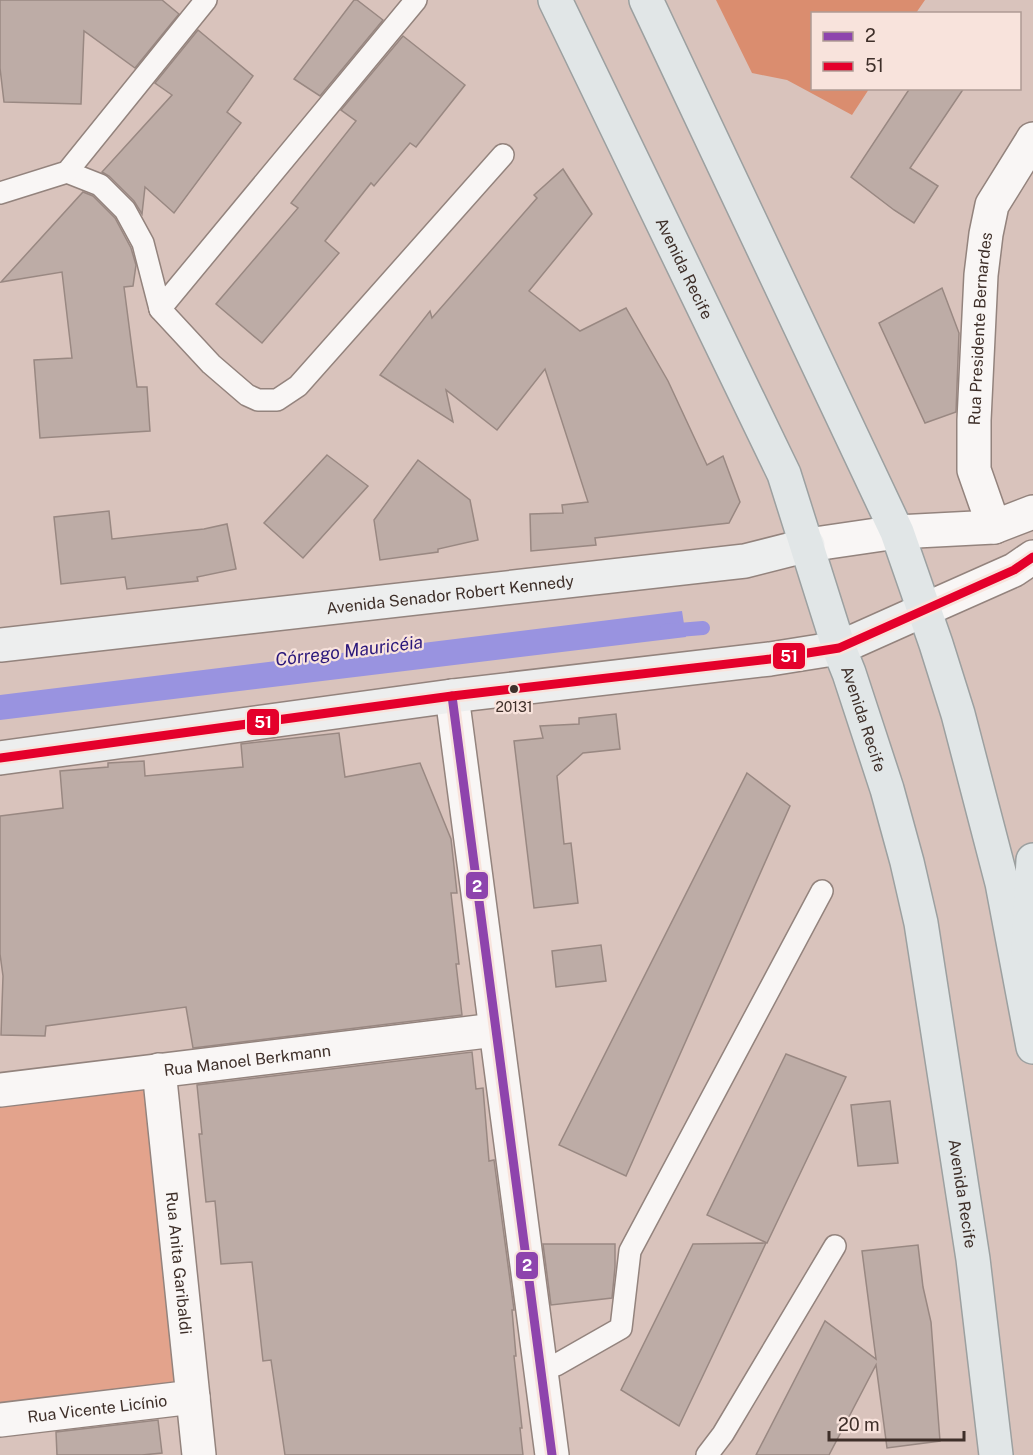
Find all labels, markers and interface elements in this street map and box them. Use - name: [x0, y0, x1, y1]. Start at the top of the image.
- legend: [811, 12, 1021, 90]
- text: 2: [865, 25, 876, 46]
- text: 51: [865, 55, 884, 76]
- street label: Avenida Recife: [652, 215, 717, 322]
- street label: Rua Presidente Bernardes: [965, 231, 996, 426]
- street label: Avenida Senador Robert Kennedy: [325, 571, 575, 618]
- water label: Córrego Mauricéia: [274, 631, 424, 670]
- line badge: 51: [772, 642, 806, 670]
- text: 51: [780, 647, 798, 666]
- street label: Avenida Recife: [837, 663, 890, 774]
- marker: 20131: [508, 683, 520, 695]
- place label: 20131: [495, 699, 533, 715]
- line badge: 51: [246, 708, 280, 736]
- text: 51: [254, 713, 272, 732]
- line badge: 2: [465, 871, 489, 900]
- text: 2: [472, 877, 482, 896]
- street label: Rua Manoel Berkmann: [163, 1041, 332, 1080]
- street label: Avenida Recife: [945, 1138, 980, 1250]
- street label: Rua Anita Garibaldi: [162, 1191, 195, 1335]
- line badge: 2: [515, 1251, 539, 1280]
- text: 2: [522, 1256, 532, 1275]
- street label: Rua Vicente Licínio: [26, 1391, 168, 1427]
- scale bar: [829, 1404, 964, 1442]
- text: 20 m: [838, 1414, 880, 1435]

